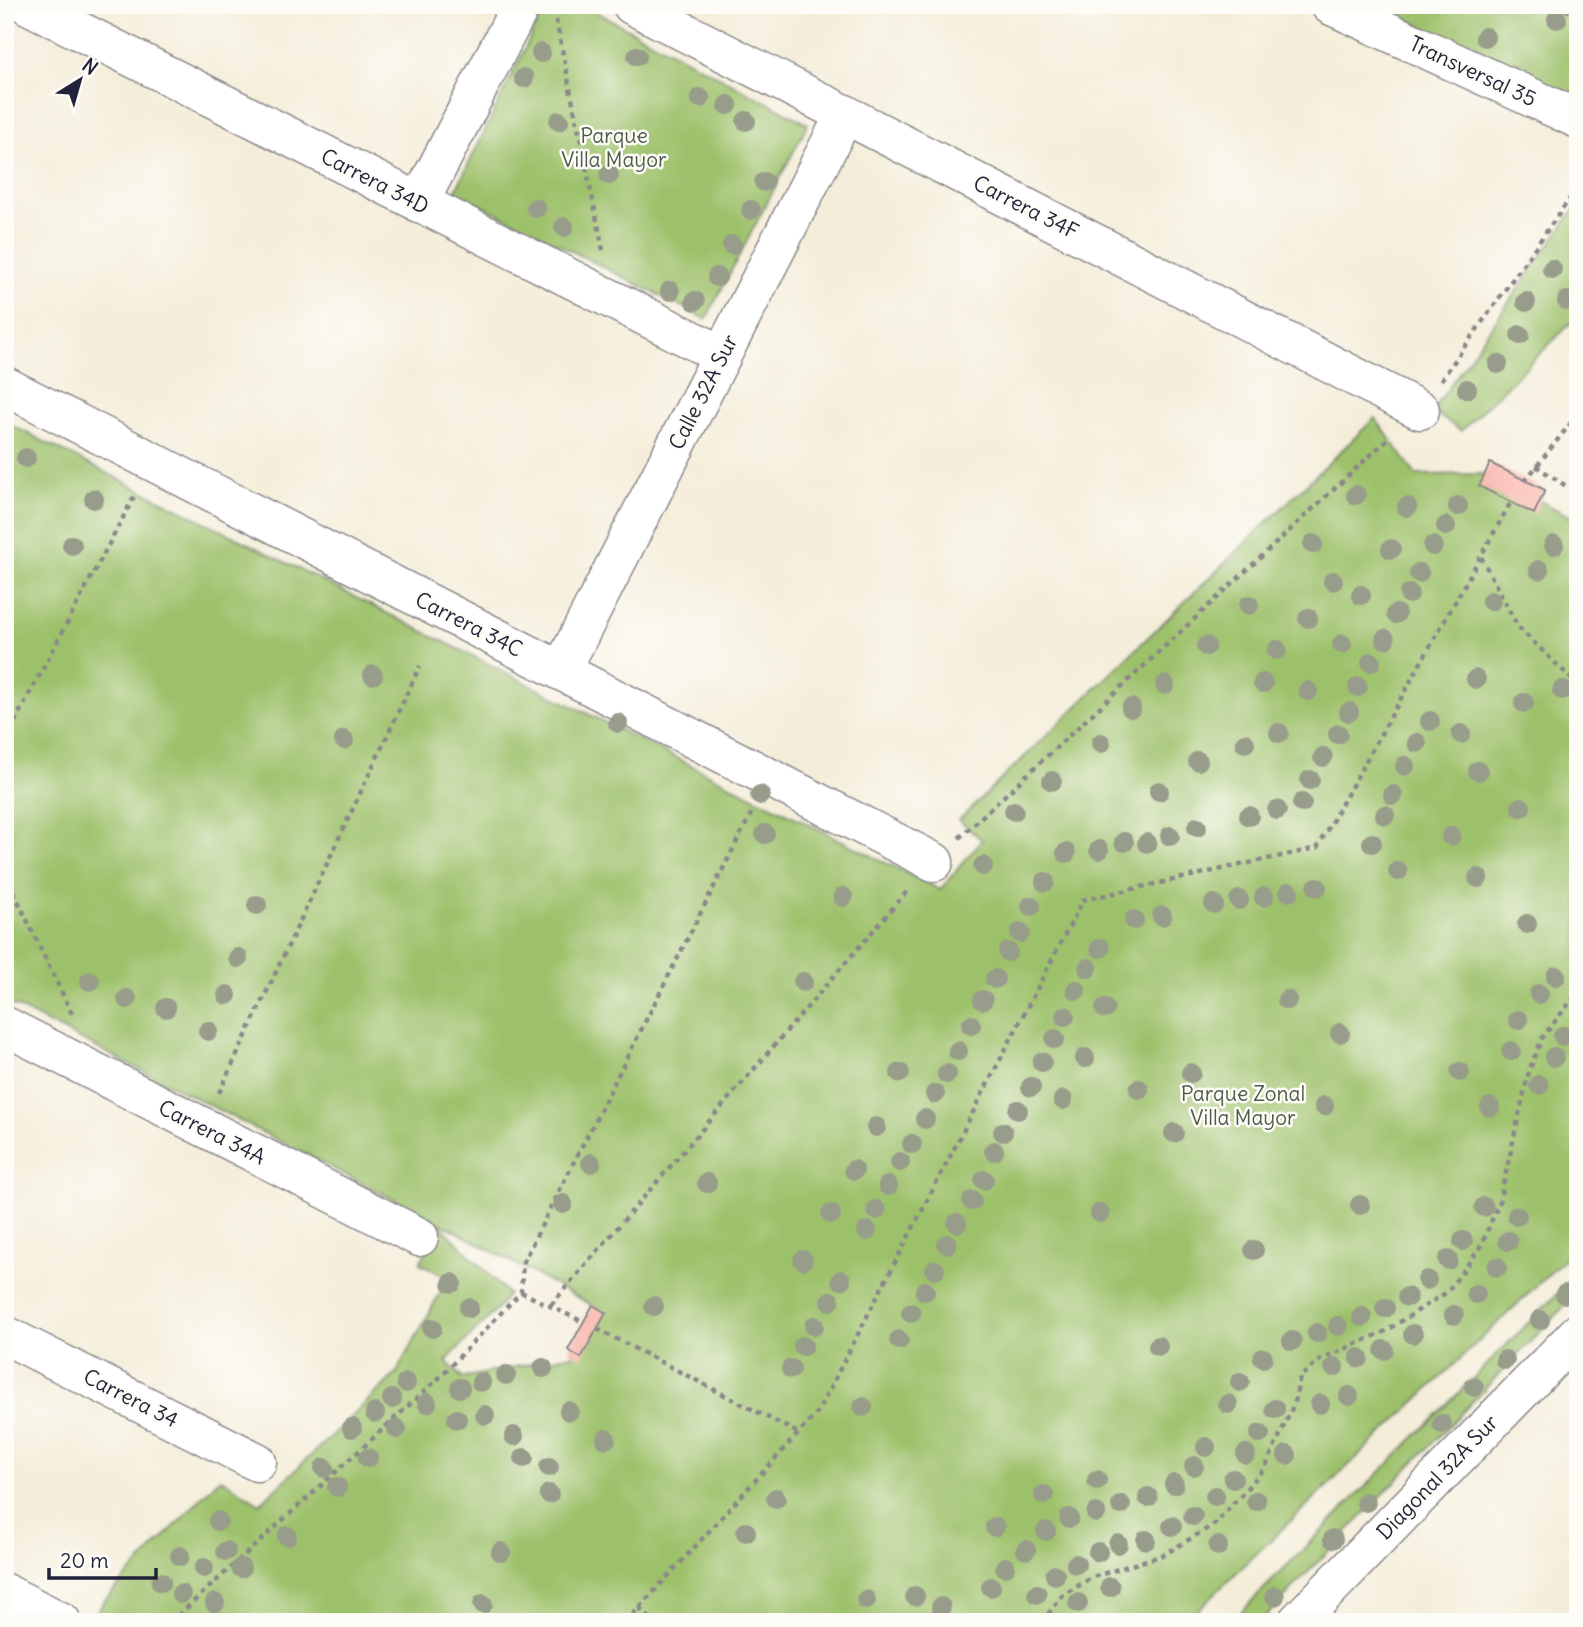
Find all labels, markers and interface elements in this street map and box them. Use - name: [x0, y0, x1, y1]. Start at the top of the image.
- street label: Transversal 35: [1405, 30, 1541, 112]
- north arrow: [46, 46, 116, 116]
- text: N: [78, 53, 103, 80]
- park label: Parque Villa Mayor: [561, 122, 667, 173]
- street label: Carrera 34D: [316, 142, 434, 220]
- street label: Carrera 34F: [969, 169, 1083, 245]
- street label: Calle 32A Sur: [662, 329, 744, 454]
- street label: Carrera 34C: [411, 585, 527, 663]
- park label: Parque Zonal Villa Mayor: [1181, 1080, 1305, 1131]
- street label: Carrera 34A: [154, 1094, 270, 1170]
- street label: Carrera 34: [79, 1363, 183, 1433]
- street label: Diagonal 32A Sur: [1371, 1409, 1504, 1545]
- scale bar: [49, 1536, 156, 1580]
- text: 20 m: [60, 1547, 109, 1574]

